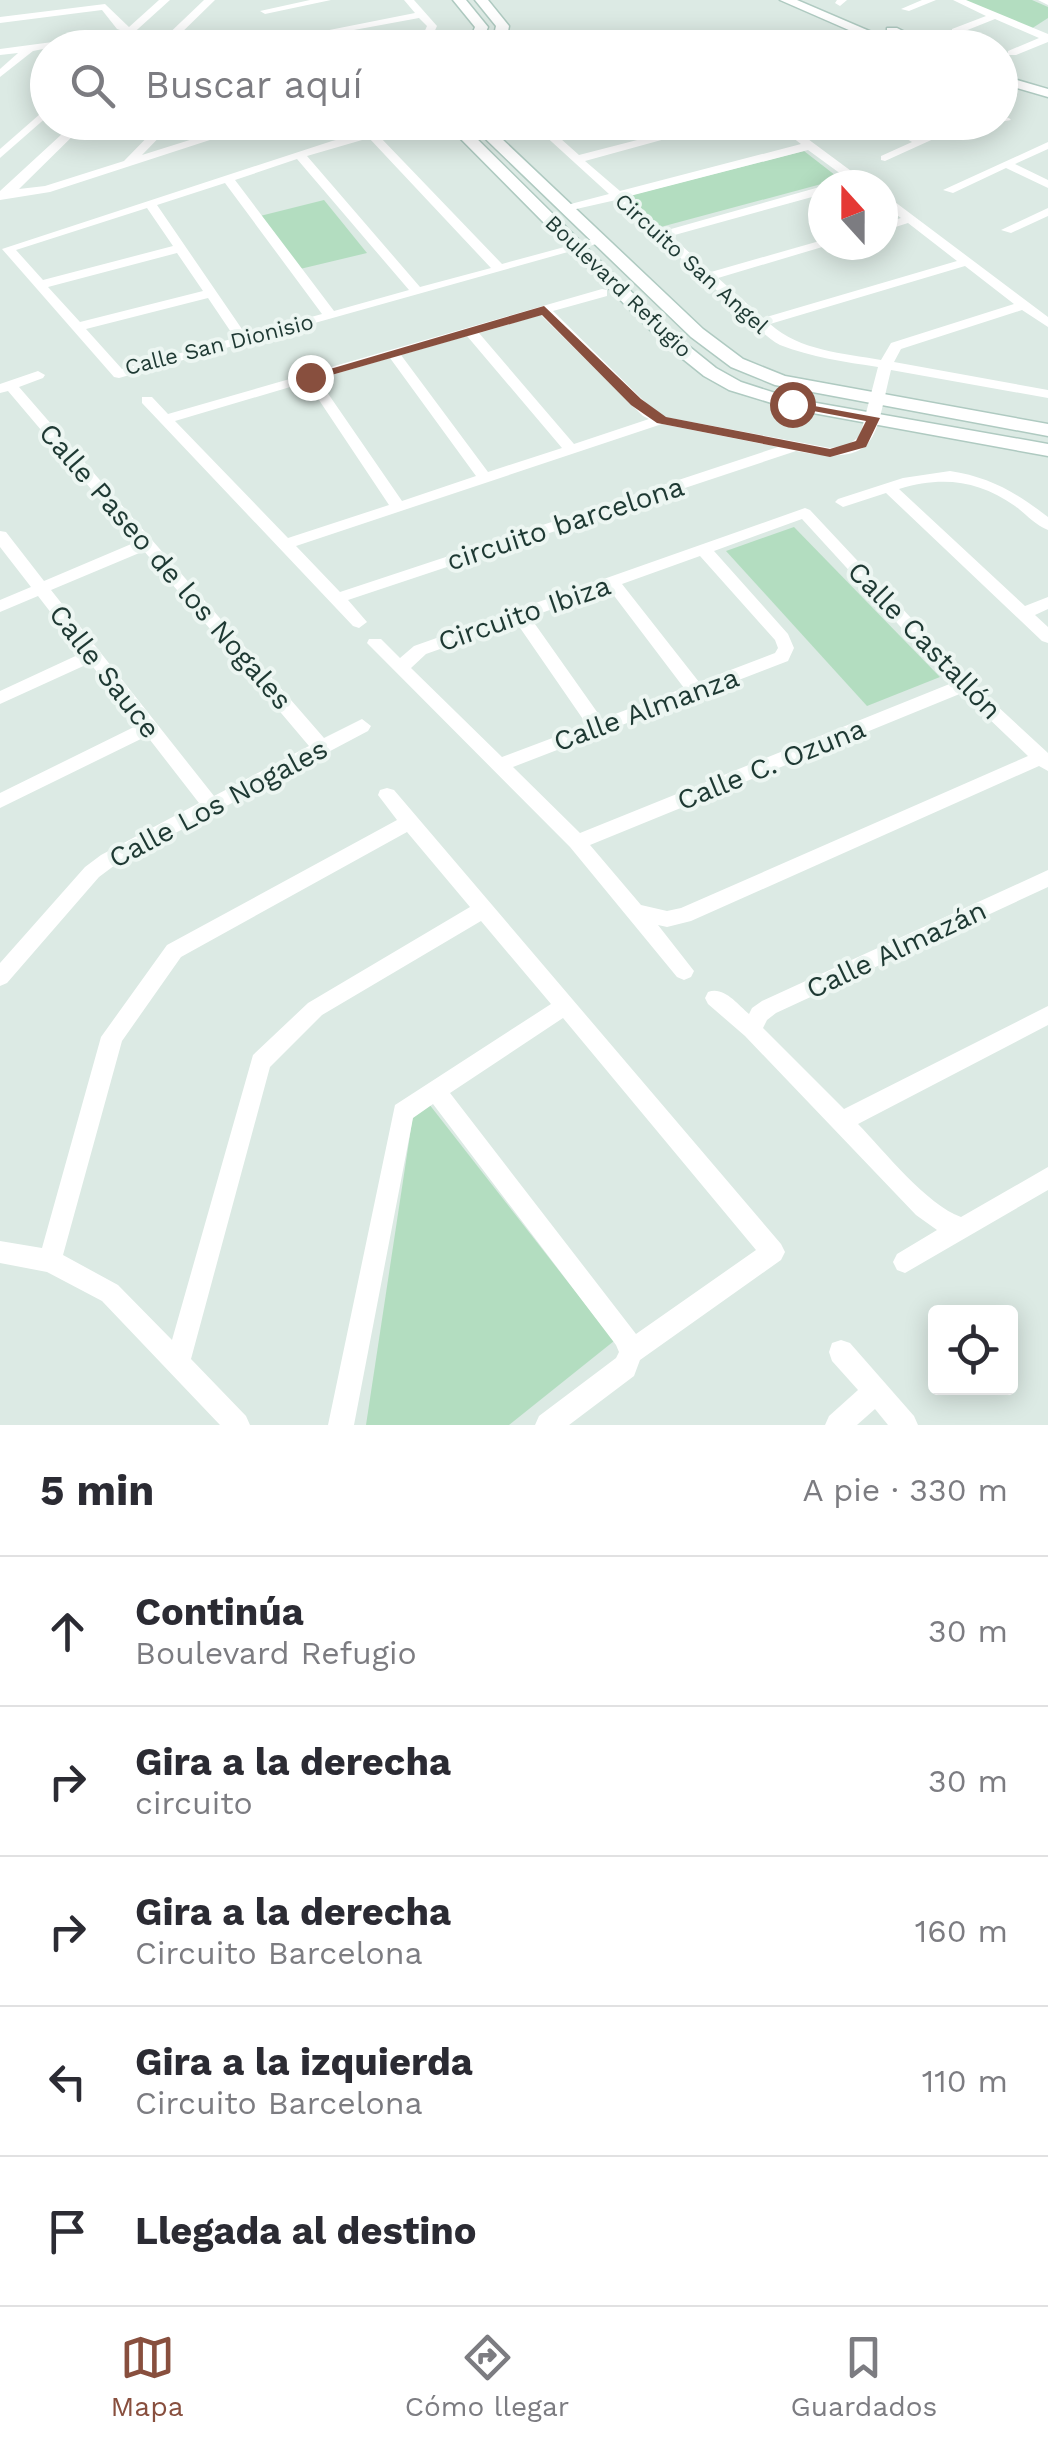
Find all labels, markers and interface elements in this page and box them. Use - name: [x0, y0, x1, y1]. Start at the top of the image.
- search box: [30, 30, 1018, 140]
- icon: search: [65, 58, 120, 113]
- text: Buscar aquí: [145, 63, 363, 107]
- north arrow: [808, 170, 898, 260]
- street label: Circuito San Angel: [610, 188, 773, 339]
- street label: Boulevard Refugio: [540, 210, 697, 363]
- street label: Calle San Dionisio: [122, 309, 316, 380]
- route end: [288, 355, 334, 401]
- route start: [770, 382, 816, 428]
- street label: Calle Paseo de los Nogales: [32, 416, 299, 716]
- street label: circuito barcelona: [442, 470, 688, 577]
- street label: Calle Castallón: [841, 555, 1008, 726]
- street label: Circuito Ibiza: [434, 569, 615, 658]
- street label: Calle Sauce: [42, 598, 167, 745]
- street label: Calle Almanza: [549, 661, 743, 758]
- street label: Calle C. Ozuna: [672, 712, 870, 817]
- street label: Calle Los Nogales: [103, 732, 333, 875]
- street label: Calle Almazán: [801, 893, 991, 1006]
- map controls: [928, 1305, 1018, 1395]
- button: locate: [928, 1305, 1018, 1395]
- text: 5 min: [40, 1466, 154, 1515]
- text: A pie · 330 m: [803, 1471, 1008, 1509]
- text: Continúa: [135, 1590, 304, 1634]
- icon: ahead: [40, 1604, 95, 1659]
- text: 30 m: [928, 1612, 1008, 1650]
- text: Boulevard Refugio: [135, 1634, 417, 1672]
- text: Gira a la derecha: [135, 1740, 451, 1784]
- icon: right: [40, 1754, 95, 1809]
- text: 30 m: [928, 1762, 1008, 1800]
- text: circuito: [135, 1784, 253, 1822]
- text: Gira a la derecha: [135, 1890, 451, 1934]
- icon: right: [40, 1904, 95, 1959]
- text: 160 m: [915, 1912, 1008, 1950]
- text: Circuito Barcelona: [135, 1934, 423, 1972]
- text: Gira a la izquierda: [135, 2040, 473, 2084]
- icon: left: [40, 2054, 95, 2109]
- text: 110 m: [922, 2062, 1008, 2100]
- text: Circuito Barcelona: [135, 2084, 423, 2122]
- icon: arrive: [40, 2204, 95, 2259]
- text: Llegada al destino: [135, 2209, 477, 2253]
- tab: Mapa: [111, 2330, 184, 2423]
- tab: Cómo llegar: [405, 2330, 569, 2423]
- tab: Guardados: [790, 2330, 937, 2423]

